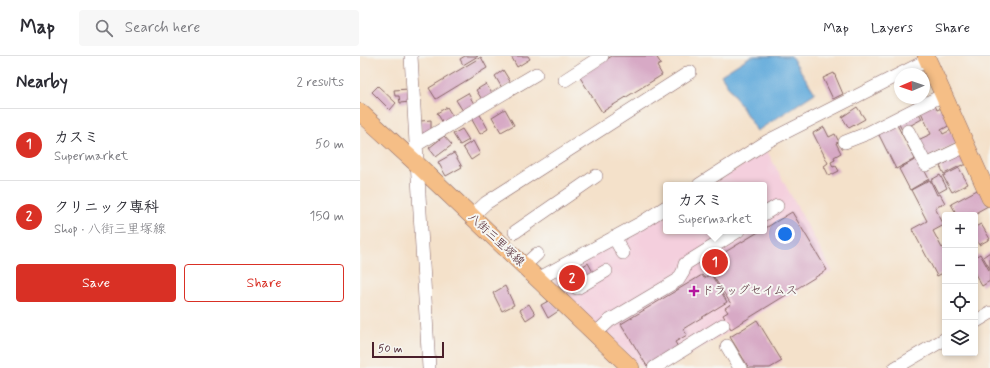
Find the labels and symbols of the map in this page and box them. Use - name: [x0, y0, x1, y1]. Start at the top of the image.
- north arrow: [894, 68, 930, 104]
- street label: 八街三里塚線: [464, 210, 528, 270]
- your location: [775, 224, 795, 244]
- pin: 1: [702, 247, 728, 277]
- pin: 2: [559, 263, 585, 293]
- place label: ドラッグセイムス: [702, 283, 798, 299]
- marker: ドラッグセイムス: [689, 286, 699, 296]
- scale bar: [372, 340, 444, 359]

